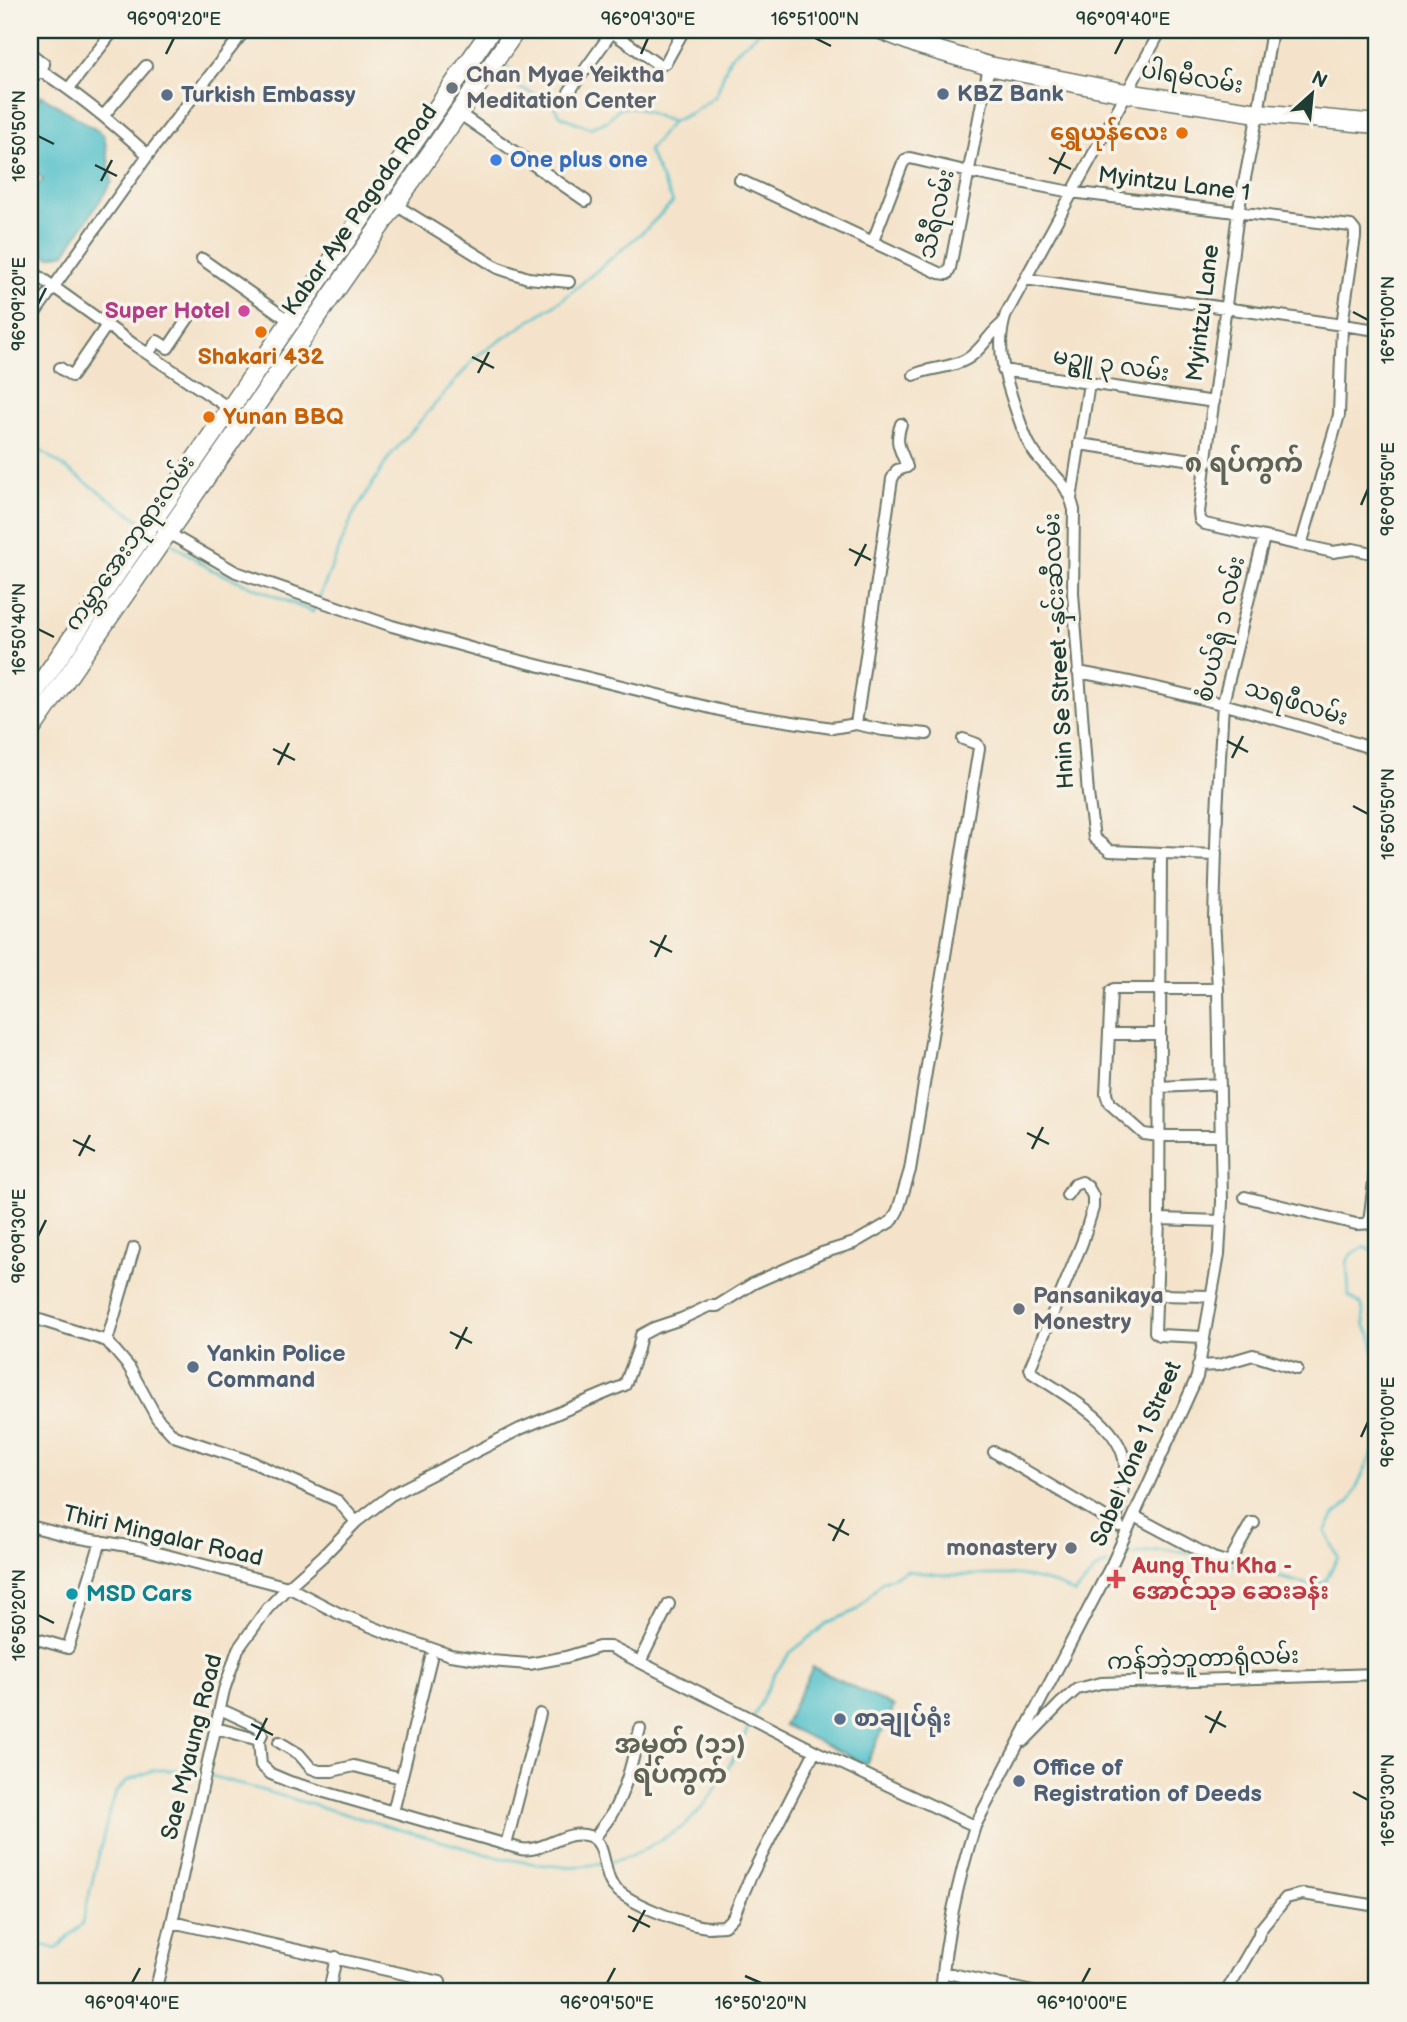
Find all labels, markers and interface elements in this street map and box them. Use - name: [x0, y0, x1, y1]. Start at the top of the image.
- text: 96°09'20"E: [127, 9, 221, 30]
- text: 96°09'30"E: [601, 9, 695, 30]
- text: 16°51'00"N: [771, 9, 859, 30]
- text: 96°09'40"E: [1076, 9, 1170, 30]
- street label: ပါရမီလမ်း: [1139, 53, 1245, 104]
- north arrow: [1278, 60, 1348, 130]
- place label: Chan Myae Yeiktha Meditation Center: [466, 61, 665, 115]
- text: N: [1307, 67, 1331, 94]
- marker: Chan Myae Yeiktha Meditation Center: [444, 80, 460, 96]
- place label: KBZ Bank: [957, 80, 1064, 108]
- place label: Turkish Embassy: [181, 81, 356, 109]
- marker: KBZ Bank: [935, 86, 951, 102]
- marker: Turkish Embassy: [159, 87, 175, 103]
- text: 16°50'50"N: [9, 90, 30, 182]
- street label: Kabar Aye Pagoda Road: [276, 99, 444, 321]
- place label: ရွှေယုန်လေး: [1050, 116, 1168, 151]
- marker: ရွှေယုန်လေး: [1174, 125, 1190, 141]
- place label: One plus one: [510, 146, 648, 174]
- marker: One plus one: [488, 152, 504, 168]
- street label: Myintzu Lane 1: [1096, 161, 1252, 207]
- street label: သီရီလမ်း: [910, 166, 965, 262]
- street label: Myintzu Lane: [1181, 243, 1225, 383]
- text: 96°09'20"E: [9, 257, 30, 351]
- text: 16°51'00"N: [1378, 276, 1399, 364]
- place label: Super Hotel: [105, 297, 230, 325]
- marker: Super Hotel: [236, 303, 252, 319]
- marker: Shakari 432: [253, 324, 269, 340]
- street label: မဥ္ဇူ ၃ လမ်း: [1050, 339, 1172, 392]
- place label: Shakari 432: [198, 343, 324, 371]
- place label: Yunan BBQ: [223, 403, 343, 431]
- marker: Yunan BBQ: [201, 409, 217, 425]
- text: 96°09'50"E: [1378, 442, 1399, 536]
- district label: ၈ ရပ်ကွက်: [1185, 444, 1303, 485]
- street label: ကမ္ဘာအေးဘုရားလမ်း: [56, 448, 204, 639]
- street label: Hnin Se Street -နှင်းဆီလမ်း: [1035, 512, 1084, 790]
- street label: စံပယ်ရုံ ၁ လမ်း: [1188, 553, 1255, 706]
- text: 16°50'40"N: [9, 583, 30, 675]
- street label: သရဖီလမ်း: [1240, 671, 1352, 736]
- text: 16°50'50"N: [1378, 768, 1399, 860]
- text: 96°09'30"E: [9, 1189, 30, 1283]
- place label: Pansanikaya Monestry: [1033, 1282, 1164, 1336]
- marker: Pansanikaya Monestry: [1011, 1301, 1027, 1317]
- place label: Yankin Police Command: [207, 1340, 345, 1394]
- street label: Sabel Yone 1 Street: [1084, 1357, 1188, 1551]
- marker: Yankin Police Command: [185, 1359, 201, 1375]
- text: 96°10'00"E: [1378, 1377, 1399, 1467]
- street label: Thiri Mingalar Road: [61, 1499, 265, 1573]
- place label: monastery: [946, 1534, 1057, 1562]
- marker: monastery: [1063, 1540, 1079, 1556]
- place label: Aung Thu Kha - အောင်သုခ ဆေးခန်း: [1131, 1552, 1329, 1610]
- text: 16°50'20"N: [9, 1569, 30, 1661]
- marker: Aung Thu Kha - အောင်သုခ ဆေးခန်း: [1106, 1569, 1126, 1589]
- place label: MSD Cars: [86, 1580, 192, 1608]
- marker: MSD Cars: [64, 1586, 80, 1602]
- street label: ကန်ဘဲ့ဘူတာရုံလမ်း: [1106, 1639, 1300, 1680]
- street label: Sae Myaung Road: [155, 1651, 229, 1843]
- place label: စာချုပ်ရုံး: [854, 1702, 951, 1738]
- marker: စာချုပ်ရုံး: [832, 1711, 848, 1727]
- district label: အမှတ် (၁၁) ရပ်ကွက်: [614, 1725, 746, 1796]
- place label: Office of Registration of Deeds: [1033, 1754, 1262, 1808]
- text: 16°50'30"N: [1378, 1754, 1399, 1846]
- marker: Office of Registration of Deeds: [1011, 1773, 1027, 1789]
- text: 96°09'40"E: [85, 1993, 179, 2014]
- text: 96°09'50"E: [560, 1993, 654, 2014]
- text: 16°50'20"N: [715, 1993, 807, 2014]
- text: 96°10'00"E: [1037, 1993, 1127, 2014]

